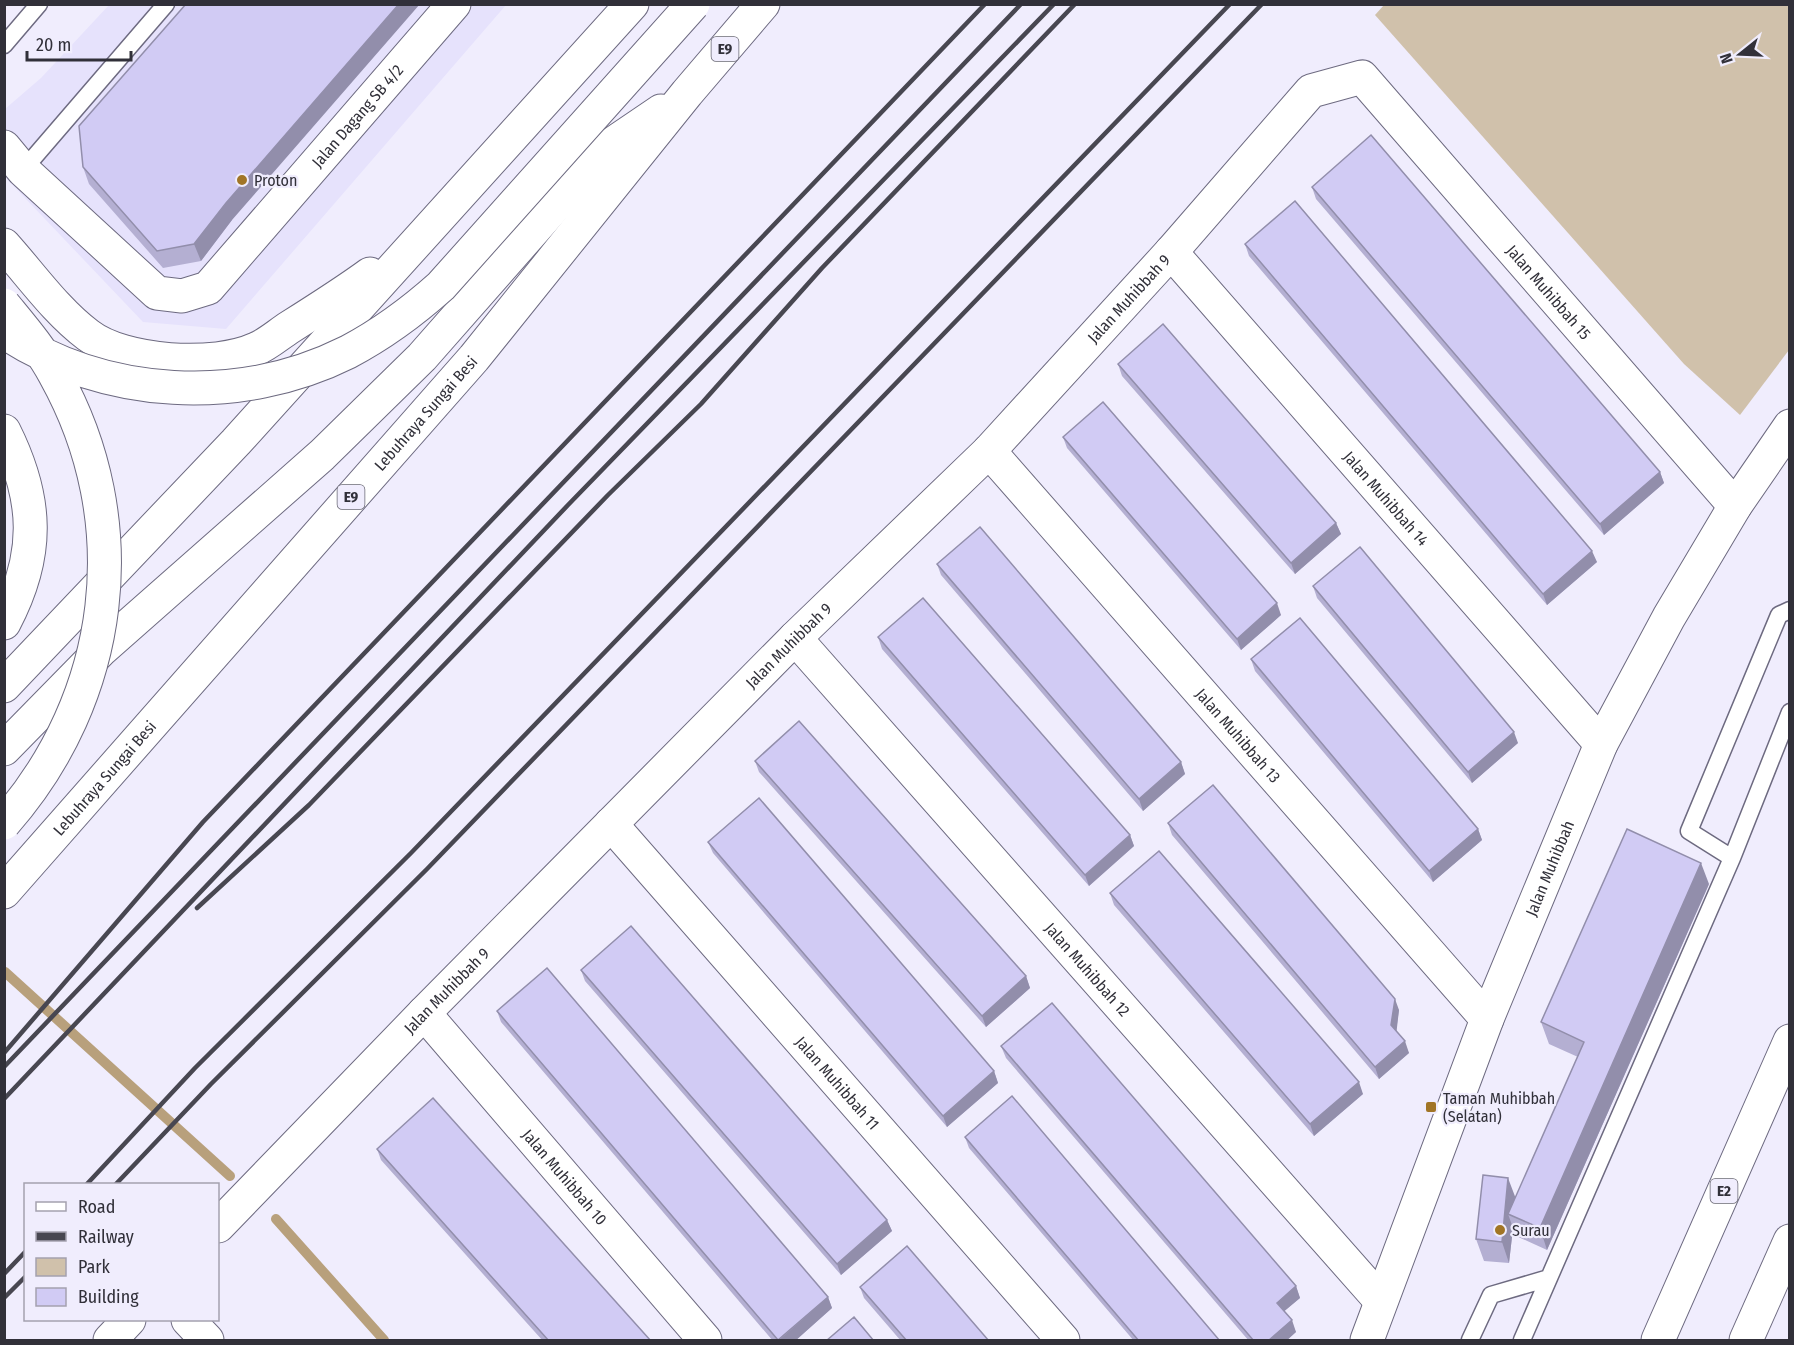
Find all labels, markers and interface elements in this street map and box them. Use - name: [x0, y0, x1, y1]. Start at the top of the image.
- scale bar: [27, 24, 130, 62]
- north arrow: [1710, 24, 1770, 84]
- text: 20 m: [36, 34, 71, 56]
- road number: E9: [712, 37, 738, 61]
- text: N: [1716, 51, 1737, 66]
- street label: Jalan Dagang SB 4/2: [308, 61, 407, 171]
- place label: Proton: [254, 171, 297, 190]
- marker: Proton: [235, 173, 249, 187]
- street label: Jalan Muhibbah 15: [1502, 241, 1595, 343]
- street label: Jalan Muhibbah 9: [1084, 250, 1174, 347]
- street label: Lebuhraya Sungai Besi: [370, 352, 481, 475]
- street label: Jalan Muhibbah 14: [1339, 447, 1432, 550]
- road number: E9: [338, 485, 364, 509]
- street label: Jalan Muhibbah 9: [742, 599, 836, 692]
- street label: Jalan Muhibbah 13: [1191, 685, 1284, 787]
- street label: Lebuhraya Sungai Besi: [49, 717, 160, 839]
- street label: Jalan Muhibbah: [1522, 818, 1578, 919]
- street label: Jalan Muhibbah 12: [1041, 919, 1134, 1020]
- street label: Jalan Muhibbah 9: [400, 944, 493, 1038]
- street label: Jalan Muhibbah 11: [791, 1033, 883, 1134]
- place label: Taman Muhibbah (Selatan): [1443, 1089, 1555, 1126]
- marker: Taman Muhibbah (Selatan): [1424, 1100, 1438, 1114]
- street label: Jalan Muhibbah 10: [518, 1125, 611, 1229]
- road number: E2: [1710, 1179, 1738, 1203]
- legend: [24, 1183, 219, 1321]
- text: Road: [78, 1196, 115, 1218]
- place label: Surau: [1512, 1221, 1550, 1240]
- marker: Surau: [1493, 1223, 1507, 1237]
- text: Railway: [78, 1226, 134, 1248]
- text: Park: [78, 1256, 111, 1278]
- text: Building: [78, 1286, 139, 1308]

